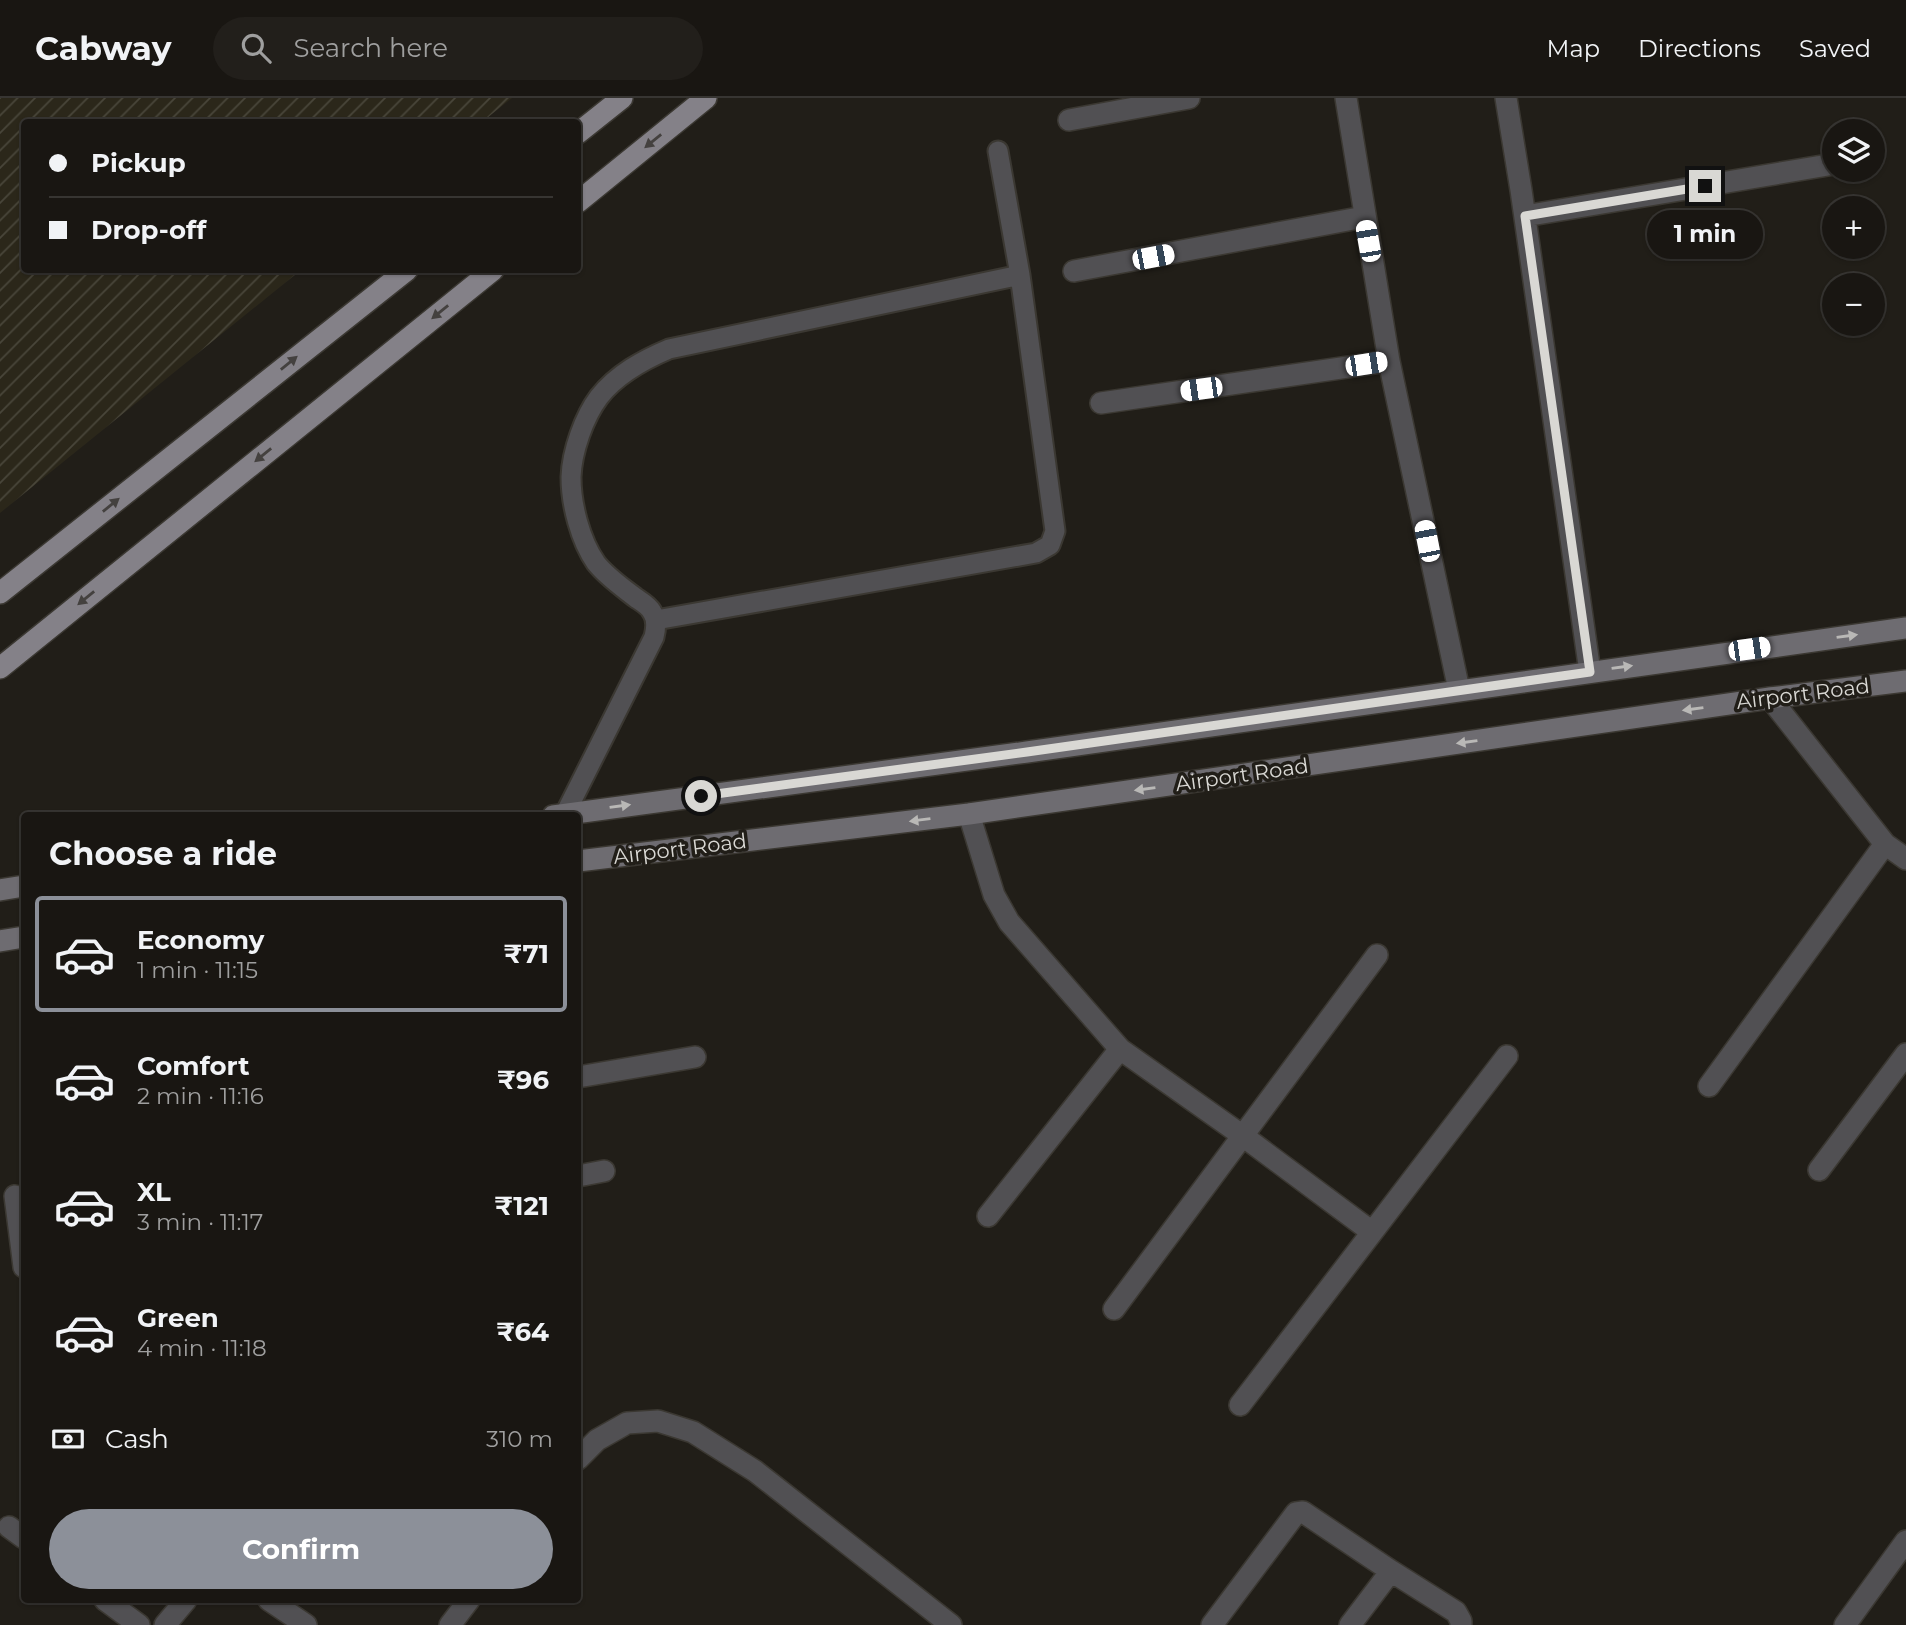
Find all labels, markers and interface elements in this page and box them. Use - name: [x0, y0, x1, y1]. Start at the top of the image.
- search box: [213, 17, 703, 80]
- text: Cabway: [35, 28, 171, 68]
- icon: search: [237, 29, 275, 67]
- text: Search here: [293, 32, 448, 64]
- text: Map: [1547, 34, 1600, 63]
- text: Directions: [1638, 34, 1761, 63]
- text: Saved: [1799, 34, 1871, 63]
- map controls: [1822, 119, 1885, 336]
- button: layers: [1822, 119, 1885, 182]
- one-way arrow: [644, 133, 661, 148]
- text: Pickup: [91, 147, 186, 179]
- route end: [1689, 170, 1721, 202]
- button: +: [1822, 196, 1885, 259]
- callout: 1 min: [1647, 210, 1763, 260]
- text: Drop-off: [91, 214, 206, 246]
- car: [1355, 218, 1382, 264]
- text: 1 min: [1674, 220, 1736, 248]
- car: [1131, 243, 1176, 271]
- button: −: [1822, 273, 1885, 336]
- one-way arrow: [432, 305, 450, 320]
- car: [1344, 350, 1389, 378]
- one-way arrow: [279, 356, 297, 371]
- car: [1179, 376, 1224, 402]
- one-way arrow: [255, 448, 273, 463]
- one-way arrow: [101, 498, 119, 513]
- car: [1413, 518, 1442, 564]
- one-way arrow: [78, 590, 95, 605]
- one-way arrow: [1837, 630, 1859, 641]
- car: [1727, 636, 1772, 662]
- one-way arrow: [1611, 662, 1633, 673]
- street label: Airport Road: [1735, 673, 1871, 714]
- one-way arrow: [1681, 704, 1703, 715]
- one-way arrow: [1456, 737, 1478, 748]
- street label: Airport Road: [1174, 753, 1310, 796]
- route start: [685, 780, 717, 812]
- one-way arrow: [1134, 783, 1156, 794]
- one-way arrow: [609, 801, 631, 812]
- one-way arrow: [909, 815, 931, 826]
- street label: Airport Road: [612, 828, 748, 869]
- text: Choose a ride: [49, 834, 277, 873]
- icon: car: [53, 923, 116, 986]
- text: Economy: [137, 924, 264, 956]
- text: ₹71: [504, 938, 549, 970]
- text: 1 min · 11:15: [137, 956, 258, 984]
- icon: car: [53, 1049, 116, 1112]
- text: Comfort: [137, 1050, 249, 1082]
- text: ₹96: [497, 1064, 549, 1096]
- text: 2 min · 11:16: [137, 1082, 264, 1110]
- icon: car: [53, 1175, 116, 1238]
- text: XL: [137, 1176, 171, 1208]
- text: ₹121: [494, 1190, 549, 1222]
- text: 3 min · 11:17: [137, 1208, 263, 1236]
- icon: car: [53, 1301, 116, 1364]
- text: Green: [137, 1302, 219, 1334]
- text: ₹64: [496, 1316, 549, 1348]
- text: 4 min · 11:18: [137, 1334, 267, 1362]
- icon: cash: [49, 1420, 87, 1458]
- text: Cash: [105, 1423, 169, 1455]
- text: 310 m: [486, 1425, 553, 1453]
- button: Confirm: [49, 1509, 553, 1589]

